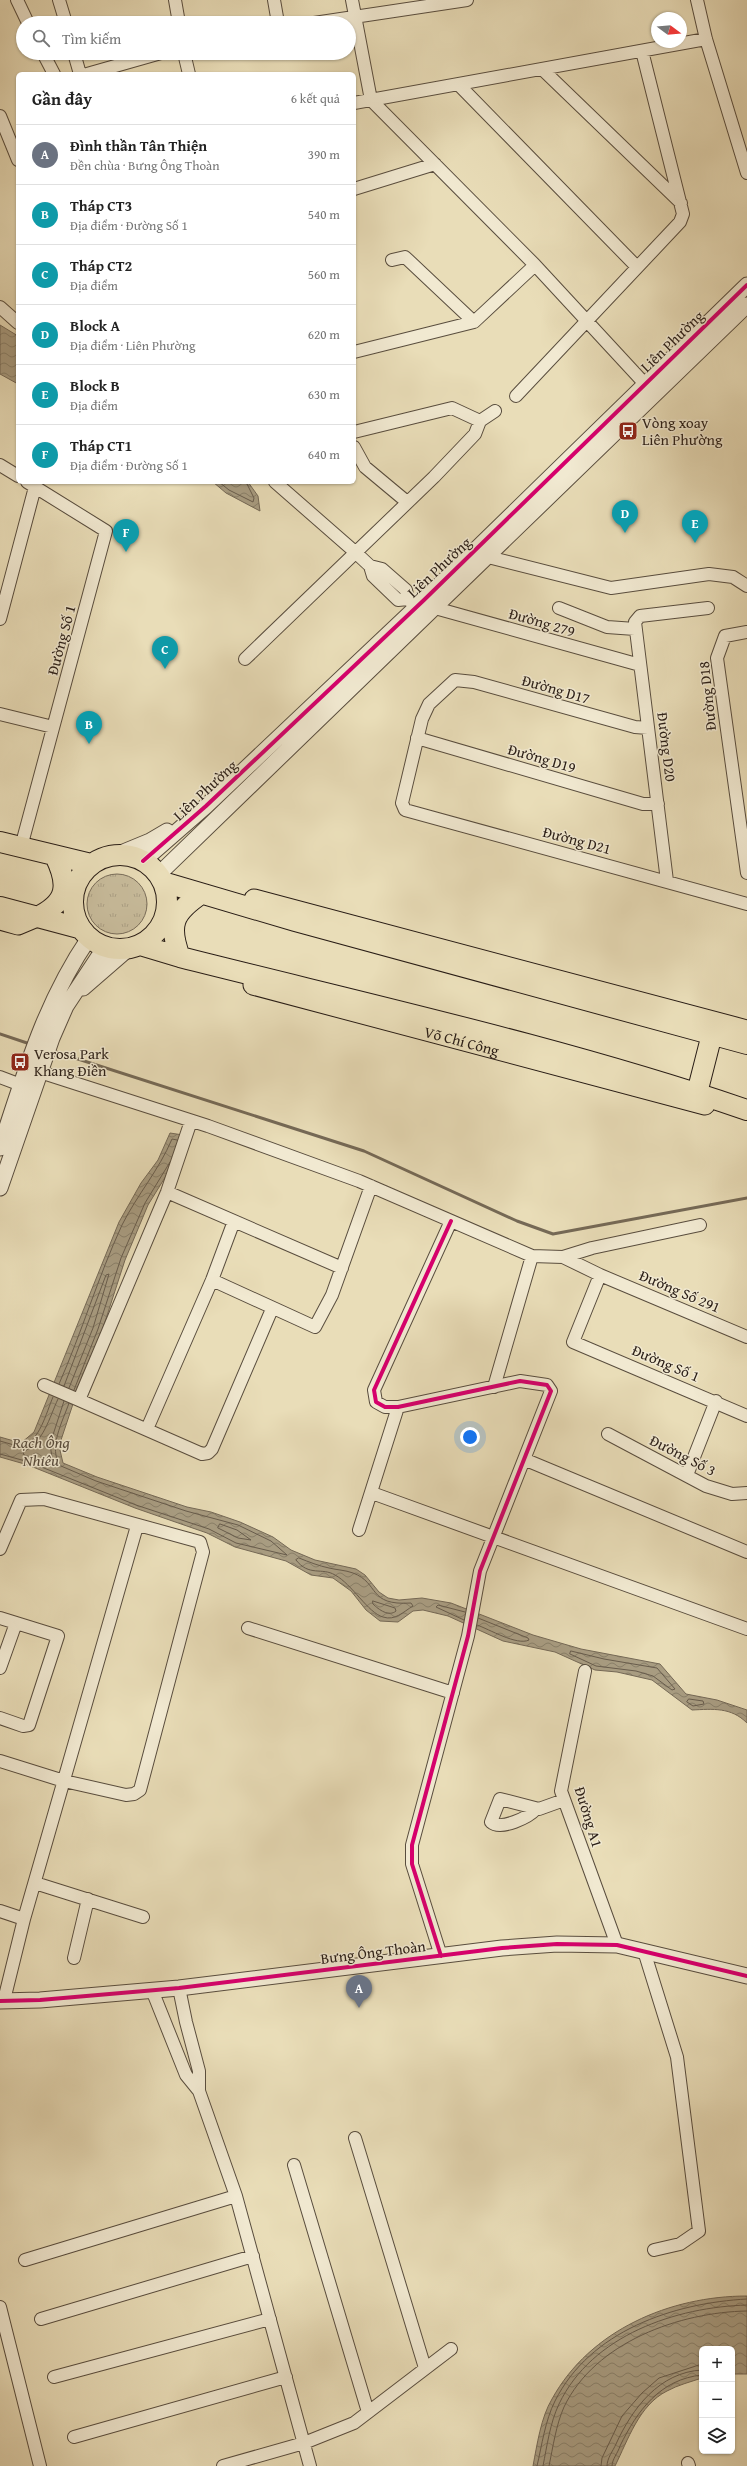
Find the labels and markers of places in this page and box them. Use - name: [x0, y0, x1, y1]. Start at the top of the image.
- place label: Vòng xoay Liên Phường: [642, 412, 723, 450]
- bus stop icon: Vòng xoay Liên Phường: [617, 420, 639, 442]
- pin: D: [612, 500, 638, 533]
- pin: E: [682, 510, 708, 543]
- pin: F: [113, 519, 139, 552]
- pin: C: [152, 636, 178, 669]
- pin: B: [76, 711, 102, 744]
- place label: Verosa Park Khang Điền: [34, 1043, 109, 1081]
- bus stop icon: Verosa Park Khang Điền: [9, 1051, 31, 1073]
- pin: A: [346, 1975, 372, 2008]

